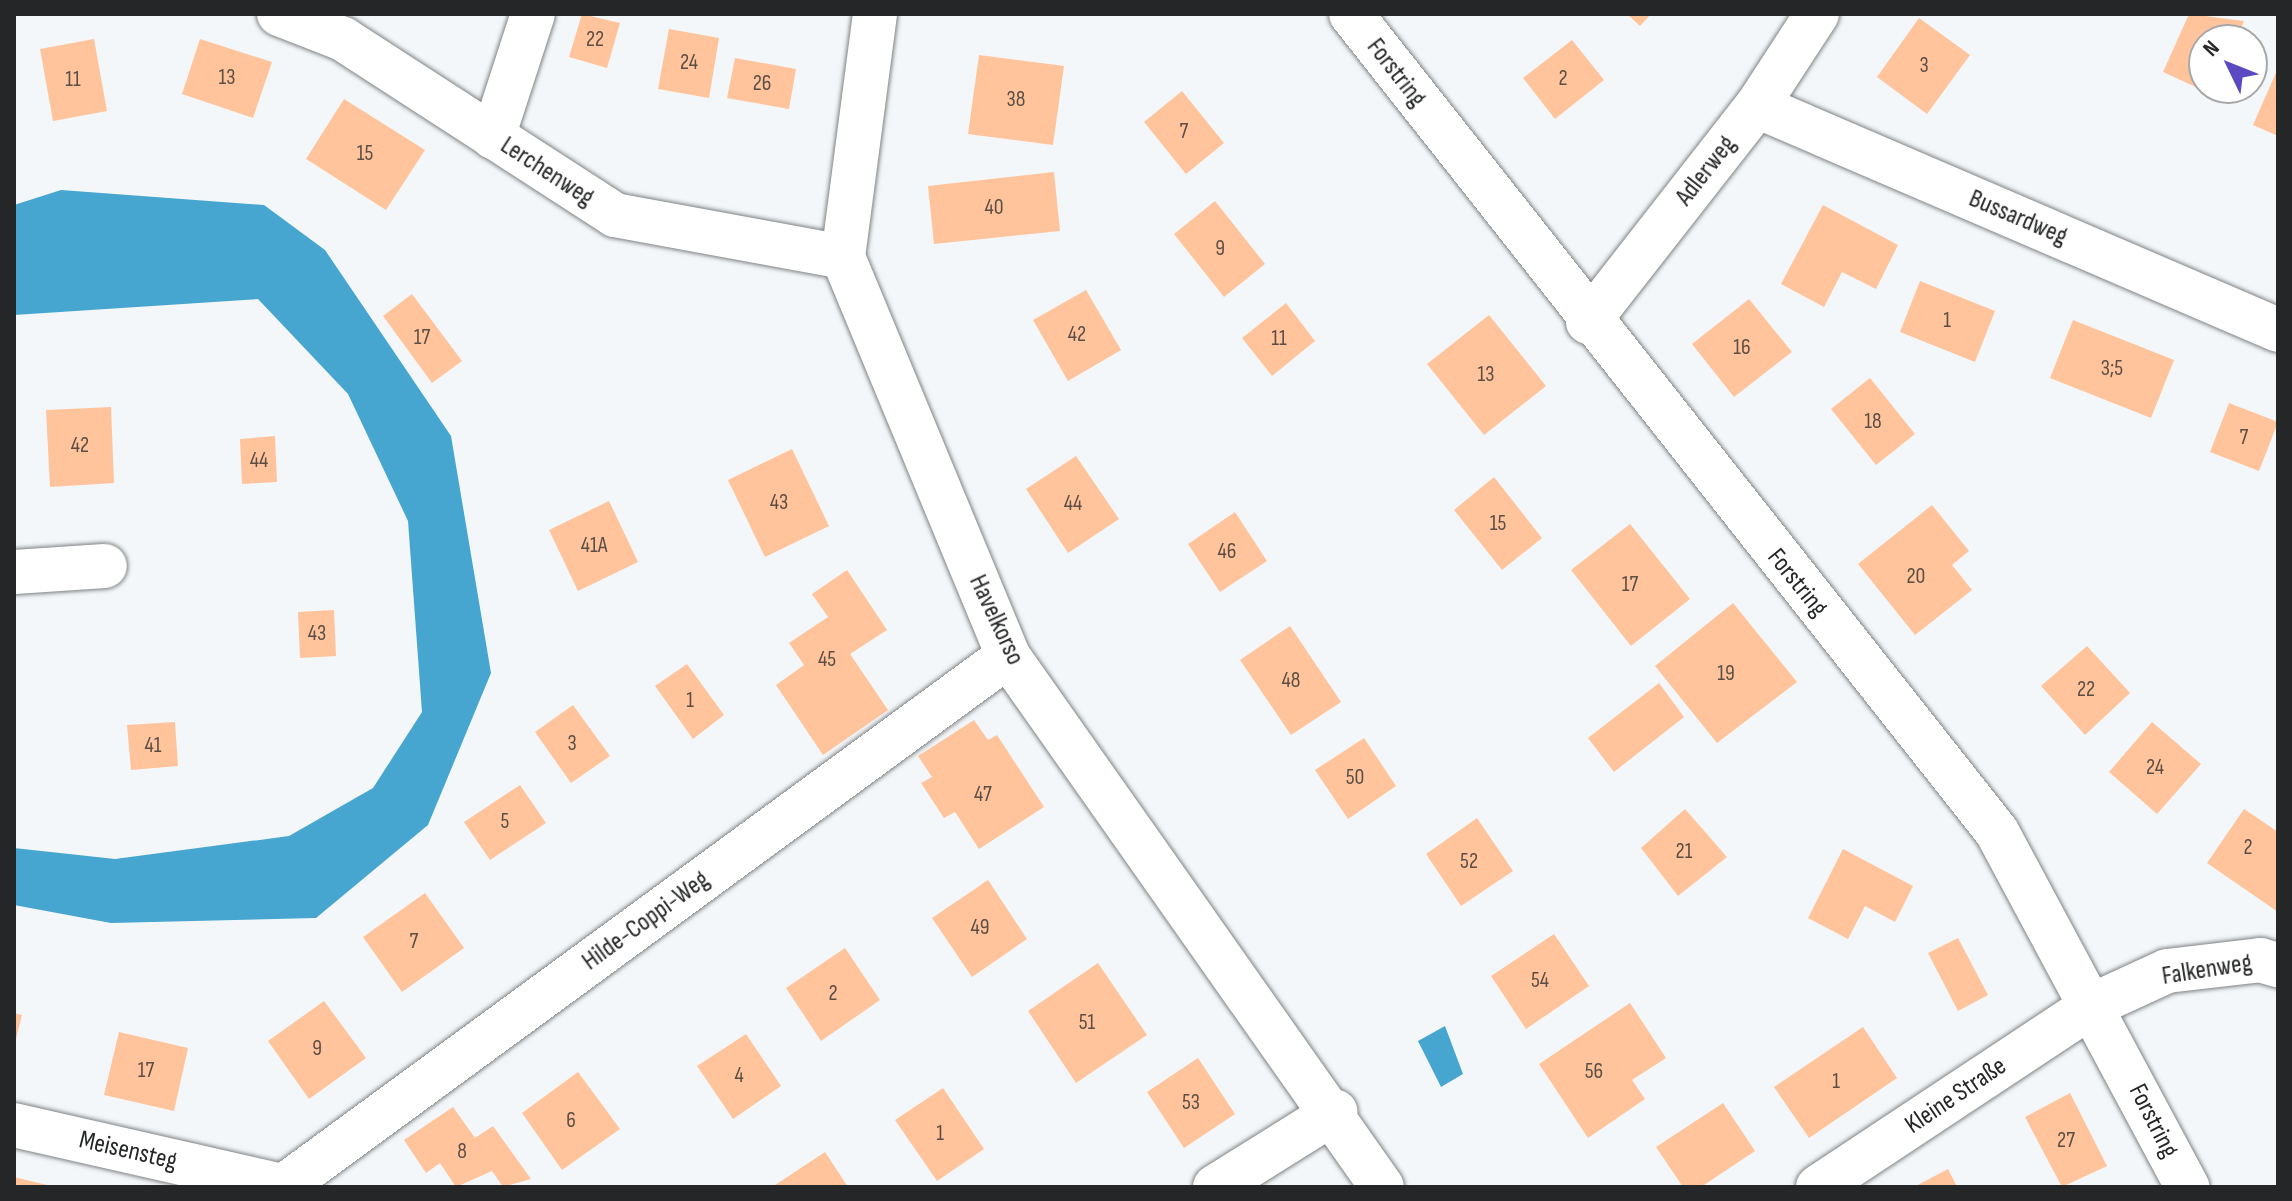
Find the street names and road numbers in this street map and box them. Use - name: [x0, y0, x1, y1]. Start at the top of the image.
- street label: Forstring: [1360, 32, 1432, 114]
- street label: Lerchenweg: [494, 130, 600, 214]
- street label: Adlerweg: [1669, 130, 1743, 212]
- street label: Bussardweg: [1964, 183, 2072, 253]
- street label: Forstring: [1760, 543, 1834, 623]
- street label: Havelkorso: [962, 570, 1030, 670]
- street label: Hilde-Coppi-Weg: [576, 864, 716, 978]
- street label: Falkenweg: [2160, 948, 2254, 992]
- street label: Kleine Straße: [1900, 1051, 2012, 1141]
- street label: Forstring: [2121, 1079, 2185, 1163]
- street label: Meisensteg: [76, 1125, 180, 1177]

